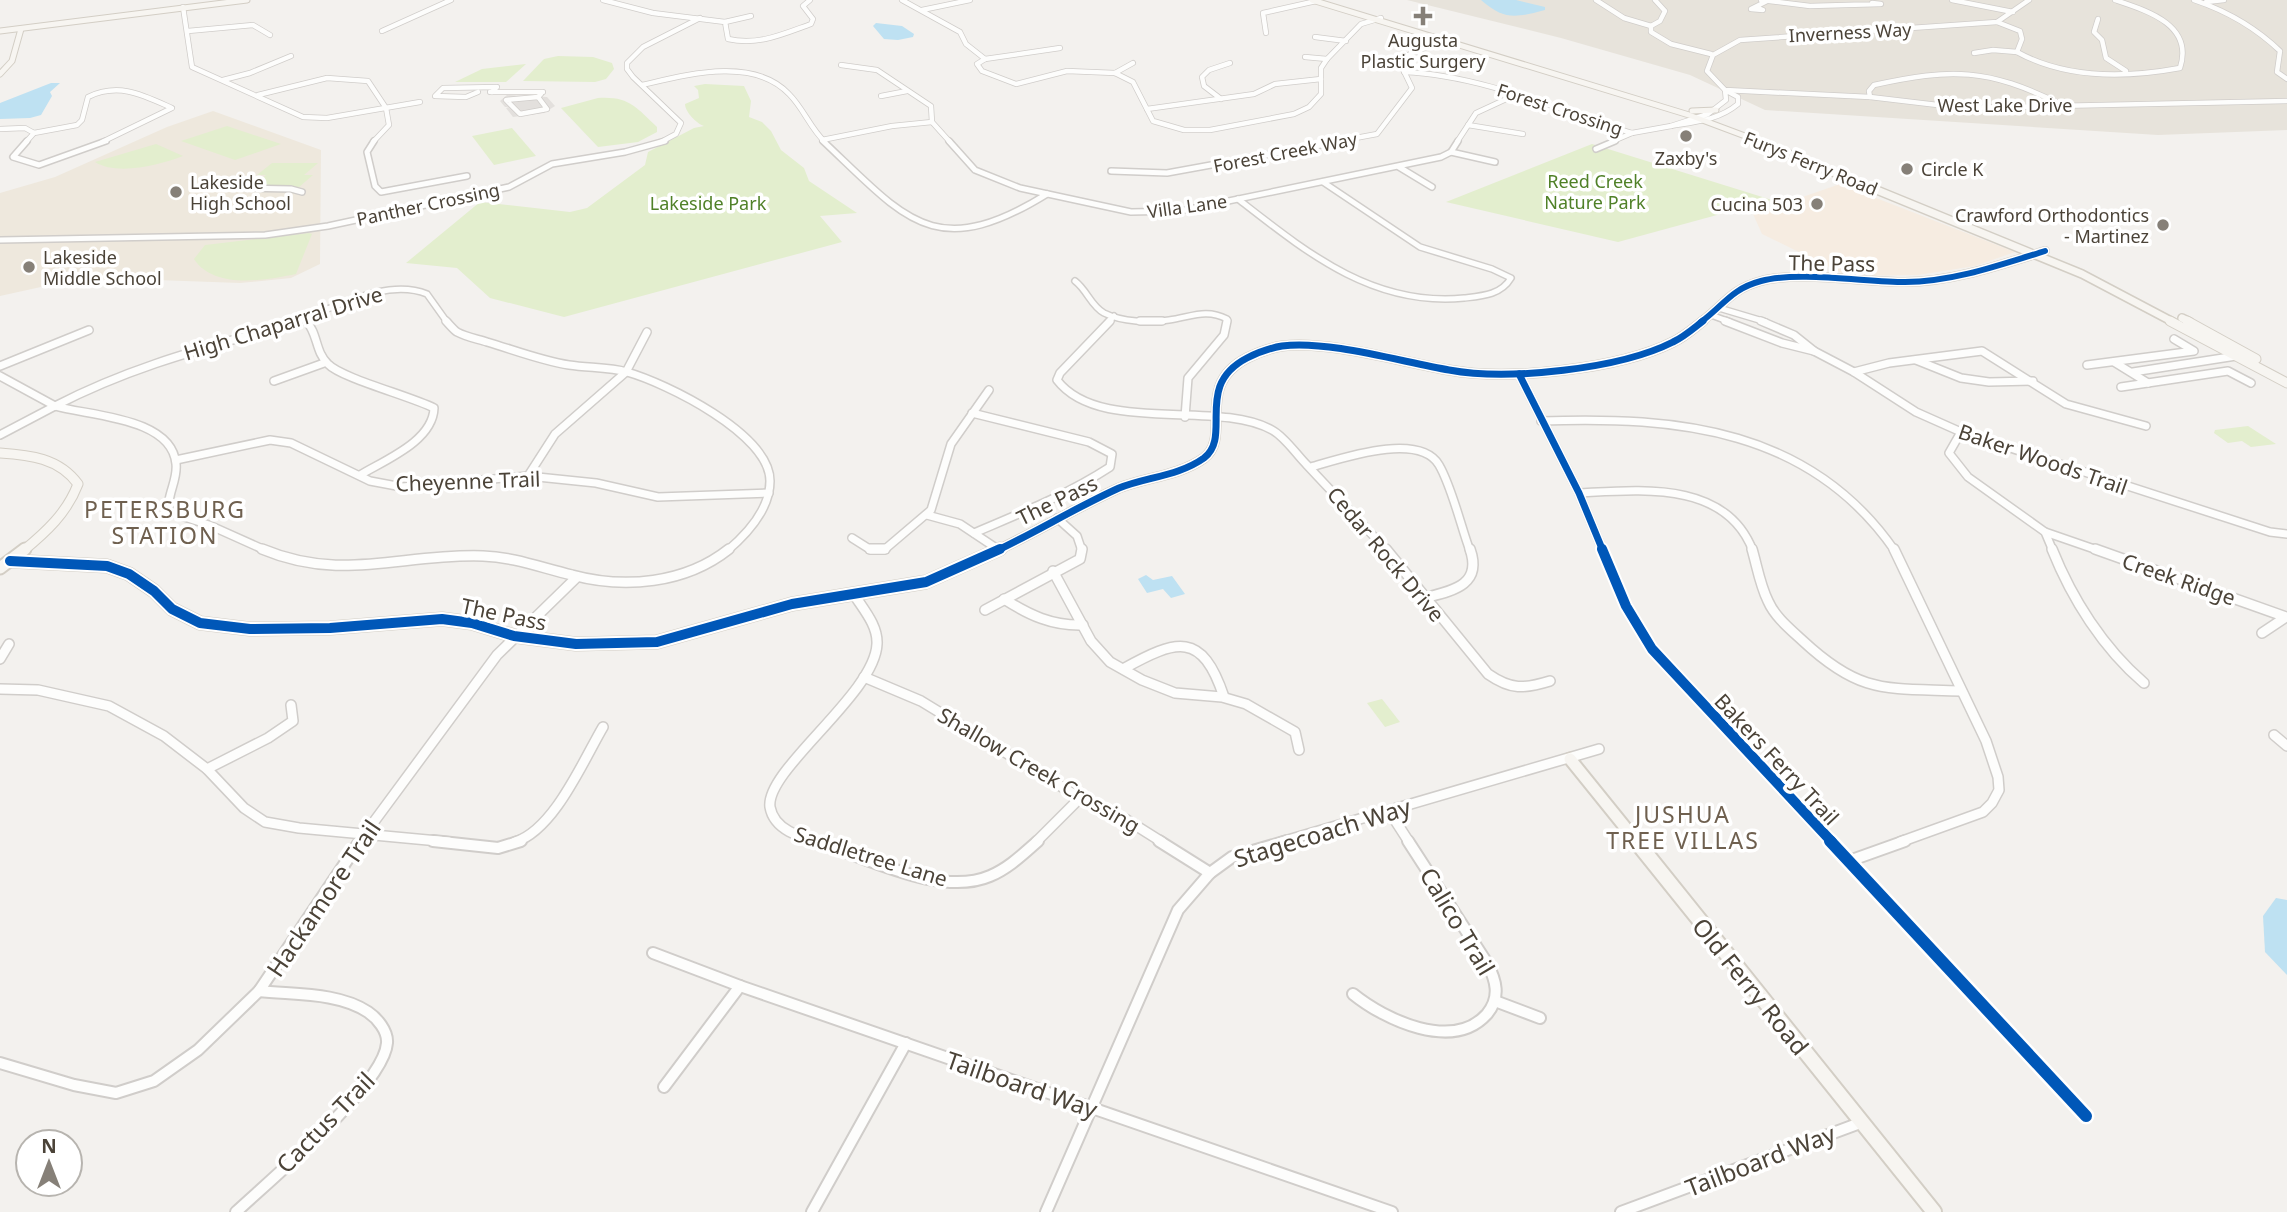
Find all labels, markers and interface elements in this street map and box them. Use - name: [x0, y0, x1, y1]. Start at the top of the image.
- marker: Augusta Plastic Surgery: [1413, 6, 1433, 26]
- street label: Inverness Way: [1788, 17, 1913, 47]
- place label: Augusta Plastic Surgery: [1361, 28, 1486, 73]
- street label: Forest Crossing: [1494, 77, 1626, 141]
- street label: West Lake Drive: [1938, 93, 2072, 117]
- street label: Furys Ferry Road: [1741, 125, 1881, 201]
- street label: Forest Creek Way: [1211, 126, 1360, 178]
- marker: Zaxby's: [1678, 128, 1694, 144]
- place label: Zaxby's: [1655, 146, 1717, 170]
- place label: Circle K: [1921, 157, 1984, 181]
- marker: Circle K: [1899, 161, 1915, 177]
- park label: Reed Creek Nature Park: [1544, 169, 1646, 214]
- place label: Lakeside High School: [190, 170, 291, 215]
- street label: Panther Crossing: [354, 177, 502, 231]
- marker: Lakeside High School: [168, 184, 184, 200]
- street label: Villa Lane: [1146, 189, 1228, 223]
- park label: Lakeside Park: [650, 191, 767, 215]
- place label: Cucina 503: [1710, 192, 1803, 216]
- marker: Cucina 503: [1809, 196, 1825, 212]
- place label: Crawford Orthodontics - Martinez: [1955, 203, 2149, 248]
- marker: Crawford Orthodontics - Martinez: [2155, 217, 2171, 233]
- place label: Lakeside Middle School: [43, 245, 162, 290]
- street label: The Pass: [1788, 248, 1876, 278]
- marker: Lakeside Middle School: [21, 259, 37, 275]
- street label: High Chaparral Drive: [180, 279, 386, 367]
- street label: Baker Woods Trail: [1955, 417, 2131, 501]
- street label: Cheyenne Trail: [395, 464, 541, 498]
- street label: The Pass: [1012, 468, 1102, 532]
- street label: Cedar Rock Drive: [1321, 480, 1451, 628]
- district label: PETERSBURG STATION: [84, 493, 246, 551]
- street label: Creek Ridge: [2119, 547, 2239, 611]
- street label: The Pass: [459, 591, 549, 637]
- street label: Bakers Ferry Trail: [1709, 687, 1845, 831]
- street label: Shallow Creek Crossing: [933, 701, 1145, 839]
- street label: Stagecoach Way: [1230, 789, 1415, 875]
- district label: JUSHUA TREE VILLAS: [1606, 798, 1760, 856]
- street label: Hackamore Trail: [258, 813, 388, 983]
- street label: Saddletree Lane: [791, 819, 951, 893]
- street label: Calico Trail: [1413, 861, 1503, 981]
- street label: Old Ferry Road: [1685, 910, 1817, 1062]
- street label: Tailboard Way: [942, 1043, 1103, 1126]
- street label: Cactus Trail: [268, 1064, 382, 1180]
- street label: Tailboard Way: [1680, 1116, 1840, 1204]
- north arrow: [14, 1128, 84, 1198]
- text: N: [41, 1133, 57, 1159]

